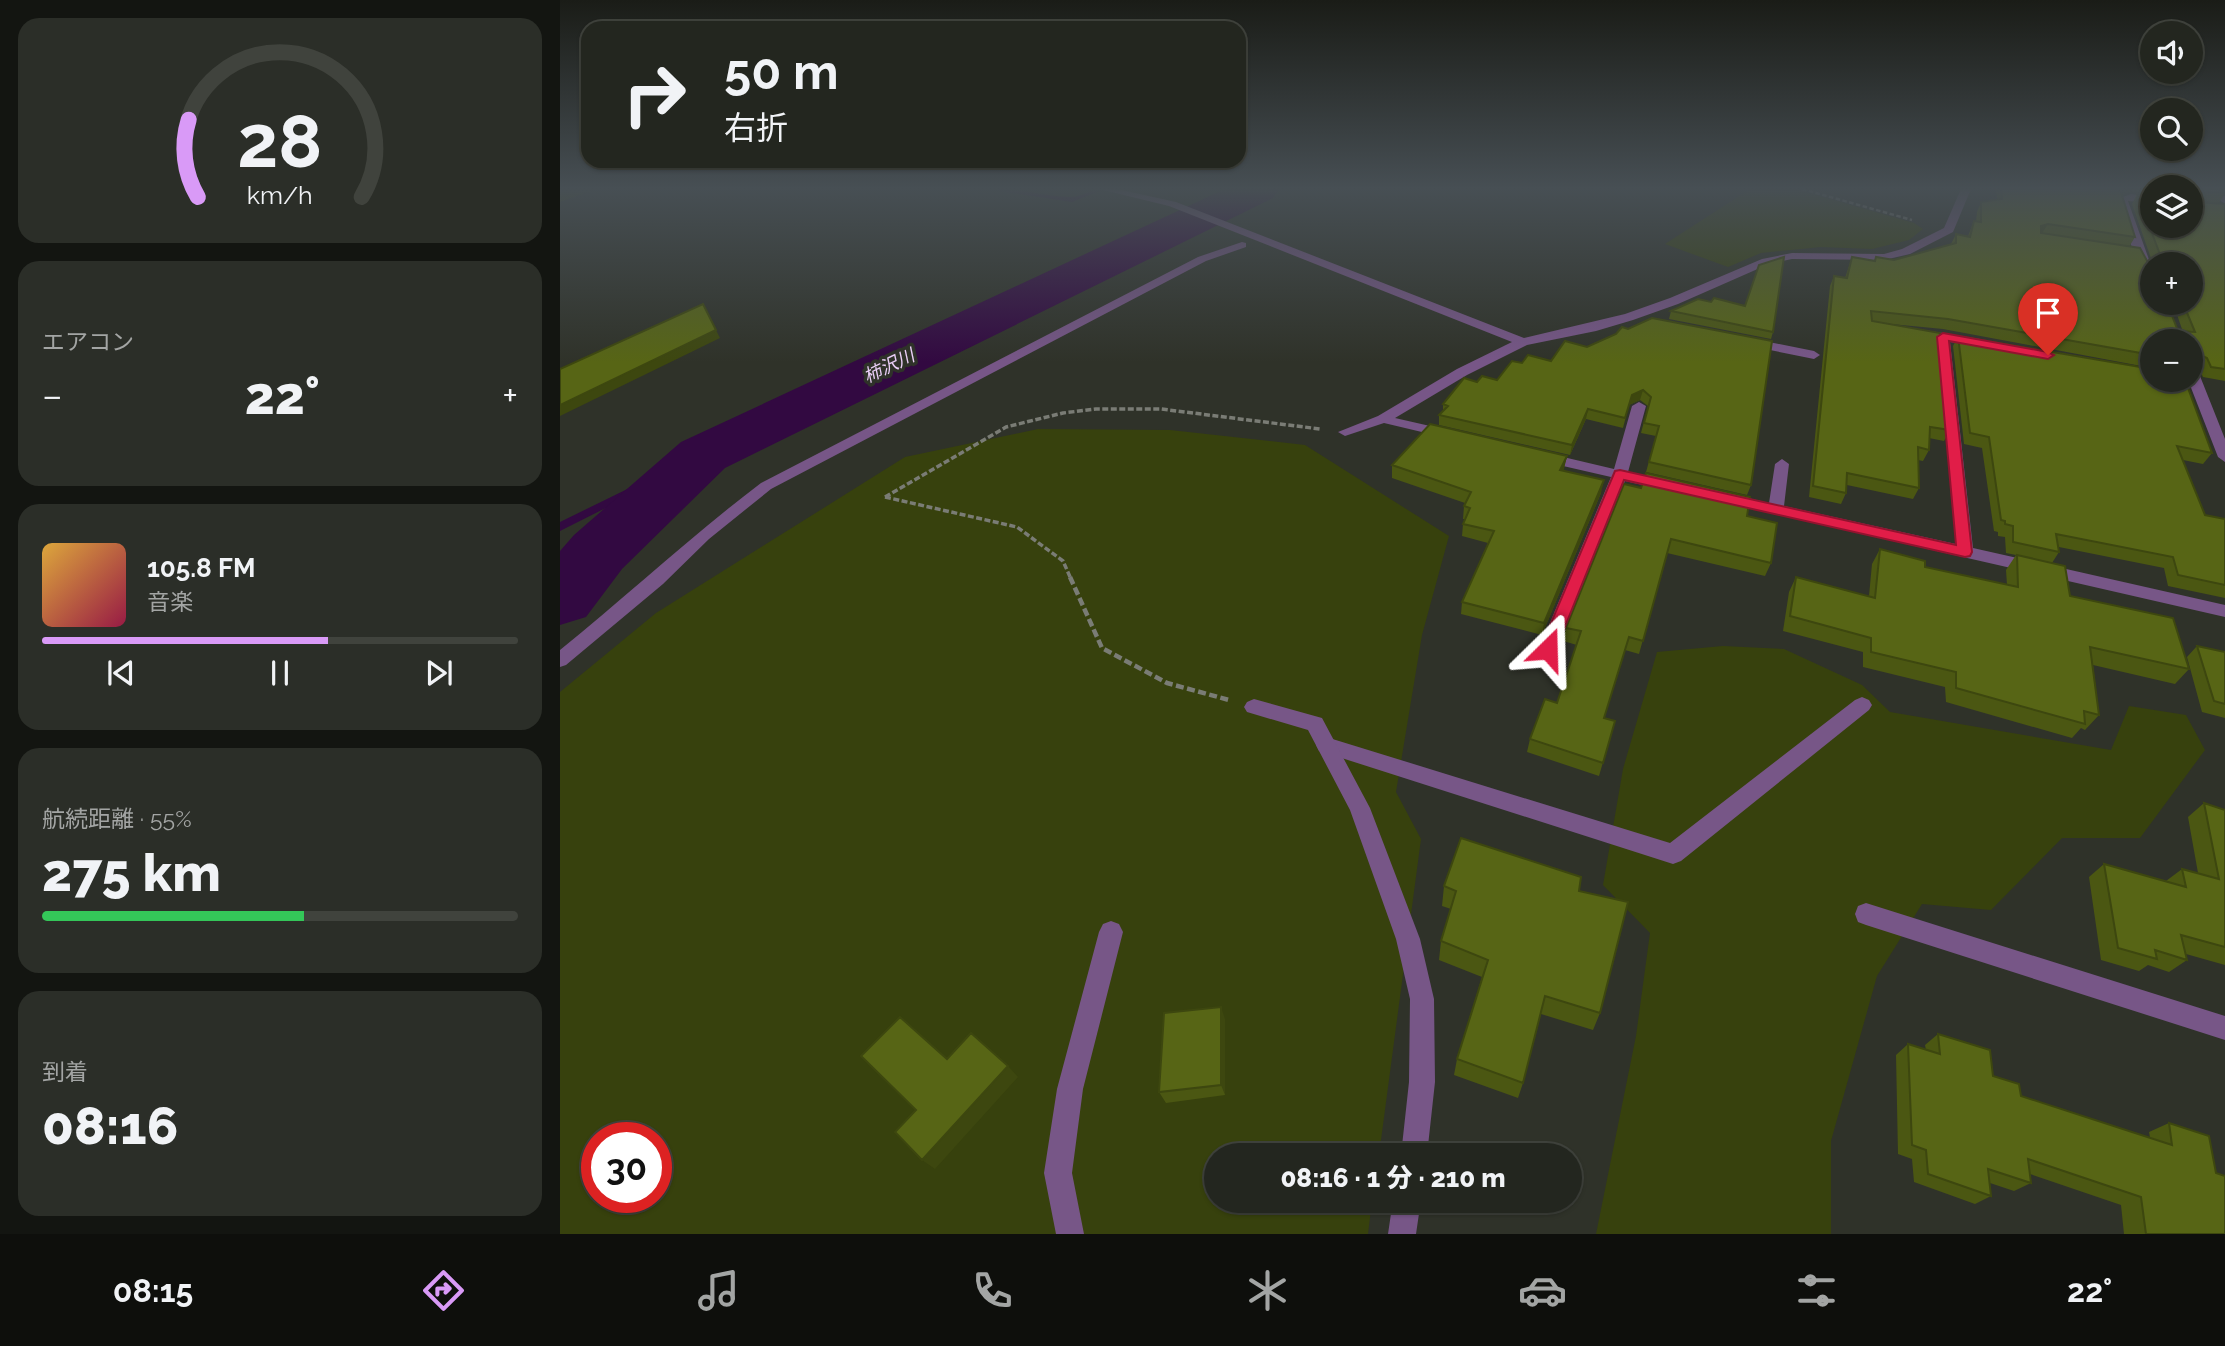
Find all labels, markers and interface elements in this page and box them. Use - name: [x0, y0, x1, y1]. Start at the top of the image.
- map controls: [2140, 21, 2203, 392]
- button: sound: [2140, 21, 2203, 84]
- text: 50 m: [724, 43, 839, 100]
- icon: right: [609, 49, 700, 140]
- button: search: [2140, 98, 2203, 161]
- text: 28: [237, 99, 323, 184]
- text: 右折: [724, 109, 788, 146]
- button: layers: [2140, 175, 2203, 238]
- text: km/h: [247, 179, 313, 209]
- button: +: [2140, 252, 2203, 315]
- pin: [2018, 283, 2078, 355]
- icon: arrive: [2029, 294, 2067, 332]
- text: エアコン: [42, 328, 134, 355]
- button: −: [2140, 329, 2203, 392]
- water label: 柿沢川: [860, 343, 919, 387]
- text: 22°: [245, 365, 320, 426]
- text: −: [42, 373, 62, 418]
- text: +: [502, 373, 518, 418]
- text: 105.8 FM: [147, 553, 255, 583]
- text: 音楽: [147, 588, 193, 615]
- position arrow: [1511, 612, 1585, 686]
- icon: previous: [102, 654, 140, 692]
- icon: pause: [261, 654, 299, 692]
- icon: next: [420, 654, 458, 692]
- text: 航続距離 · 55%: [42, 805, 192, 832]
- text: 275 km: [42, 842, 221, 903]
- text: 到着: [42, 1058, 88, 1085]
- text: 08:16: [42, 1095, 178, 1156]
- speed limit sign: 30: [581, 1122, 672, 1213]
- text: 08:16 · 1 分 · 210 m: [1280, 1163, 1506, 1193]
- icon: directions: [419, 1266, 468, 1315]
- icon: music: [694, 1266, 743, 1315]
- icon: phone: [968, 1266, 1017, 1315]
- icon: climate: [1243, 1266, 1292, 1315]
- icon: car: [1518, 1266, 1567, 1315]
- icon: filters: [1792, 1266, 1841, 1315]
- text: 08:15: [113, 1272, 193, 1309]
- text: 22°: [2067, 1272, 2112, 1309]

